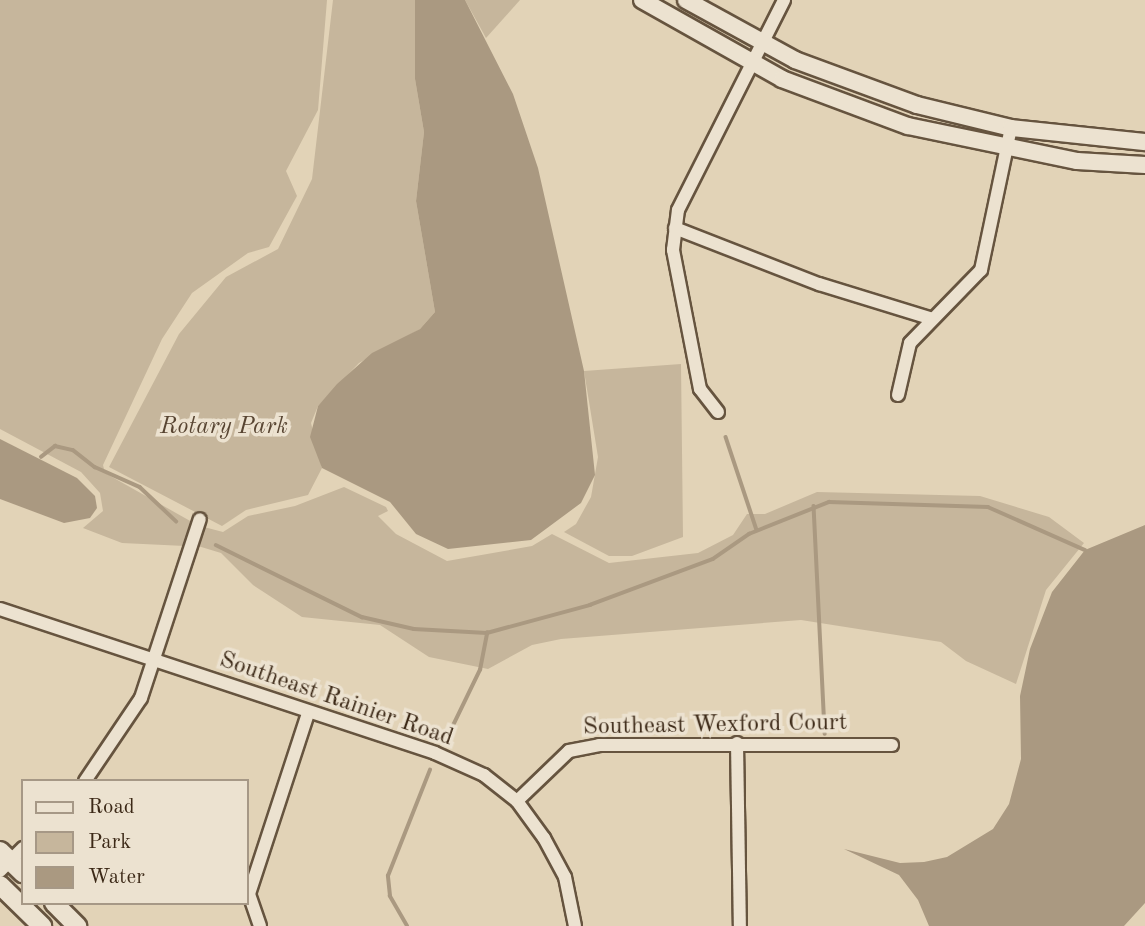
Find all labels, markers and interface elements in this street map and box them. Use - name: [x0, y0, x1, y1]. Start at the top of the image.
- park label: Rotary Park: [160, 414, 288, 442]
- street label: Southeast Rainier Road: [215, 646, 457, 754]
- street label: Southeast Wexford Court: [583, 709, 847, 743]
- legend: [21, 779, 248, 905]
- text: Road: [88, 797, 135, 818]
- text: Park: [88, 832, 131, 853]
- text: Water: [88, 867, 145, 888]

